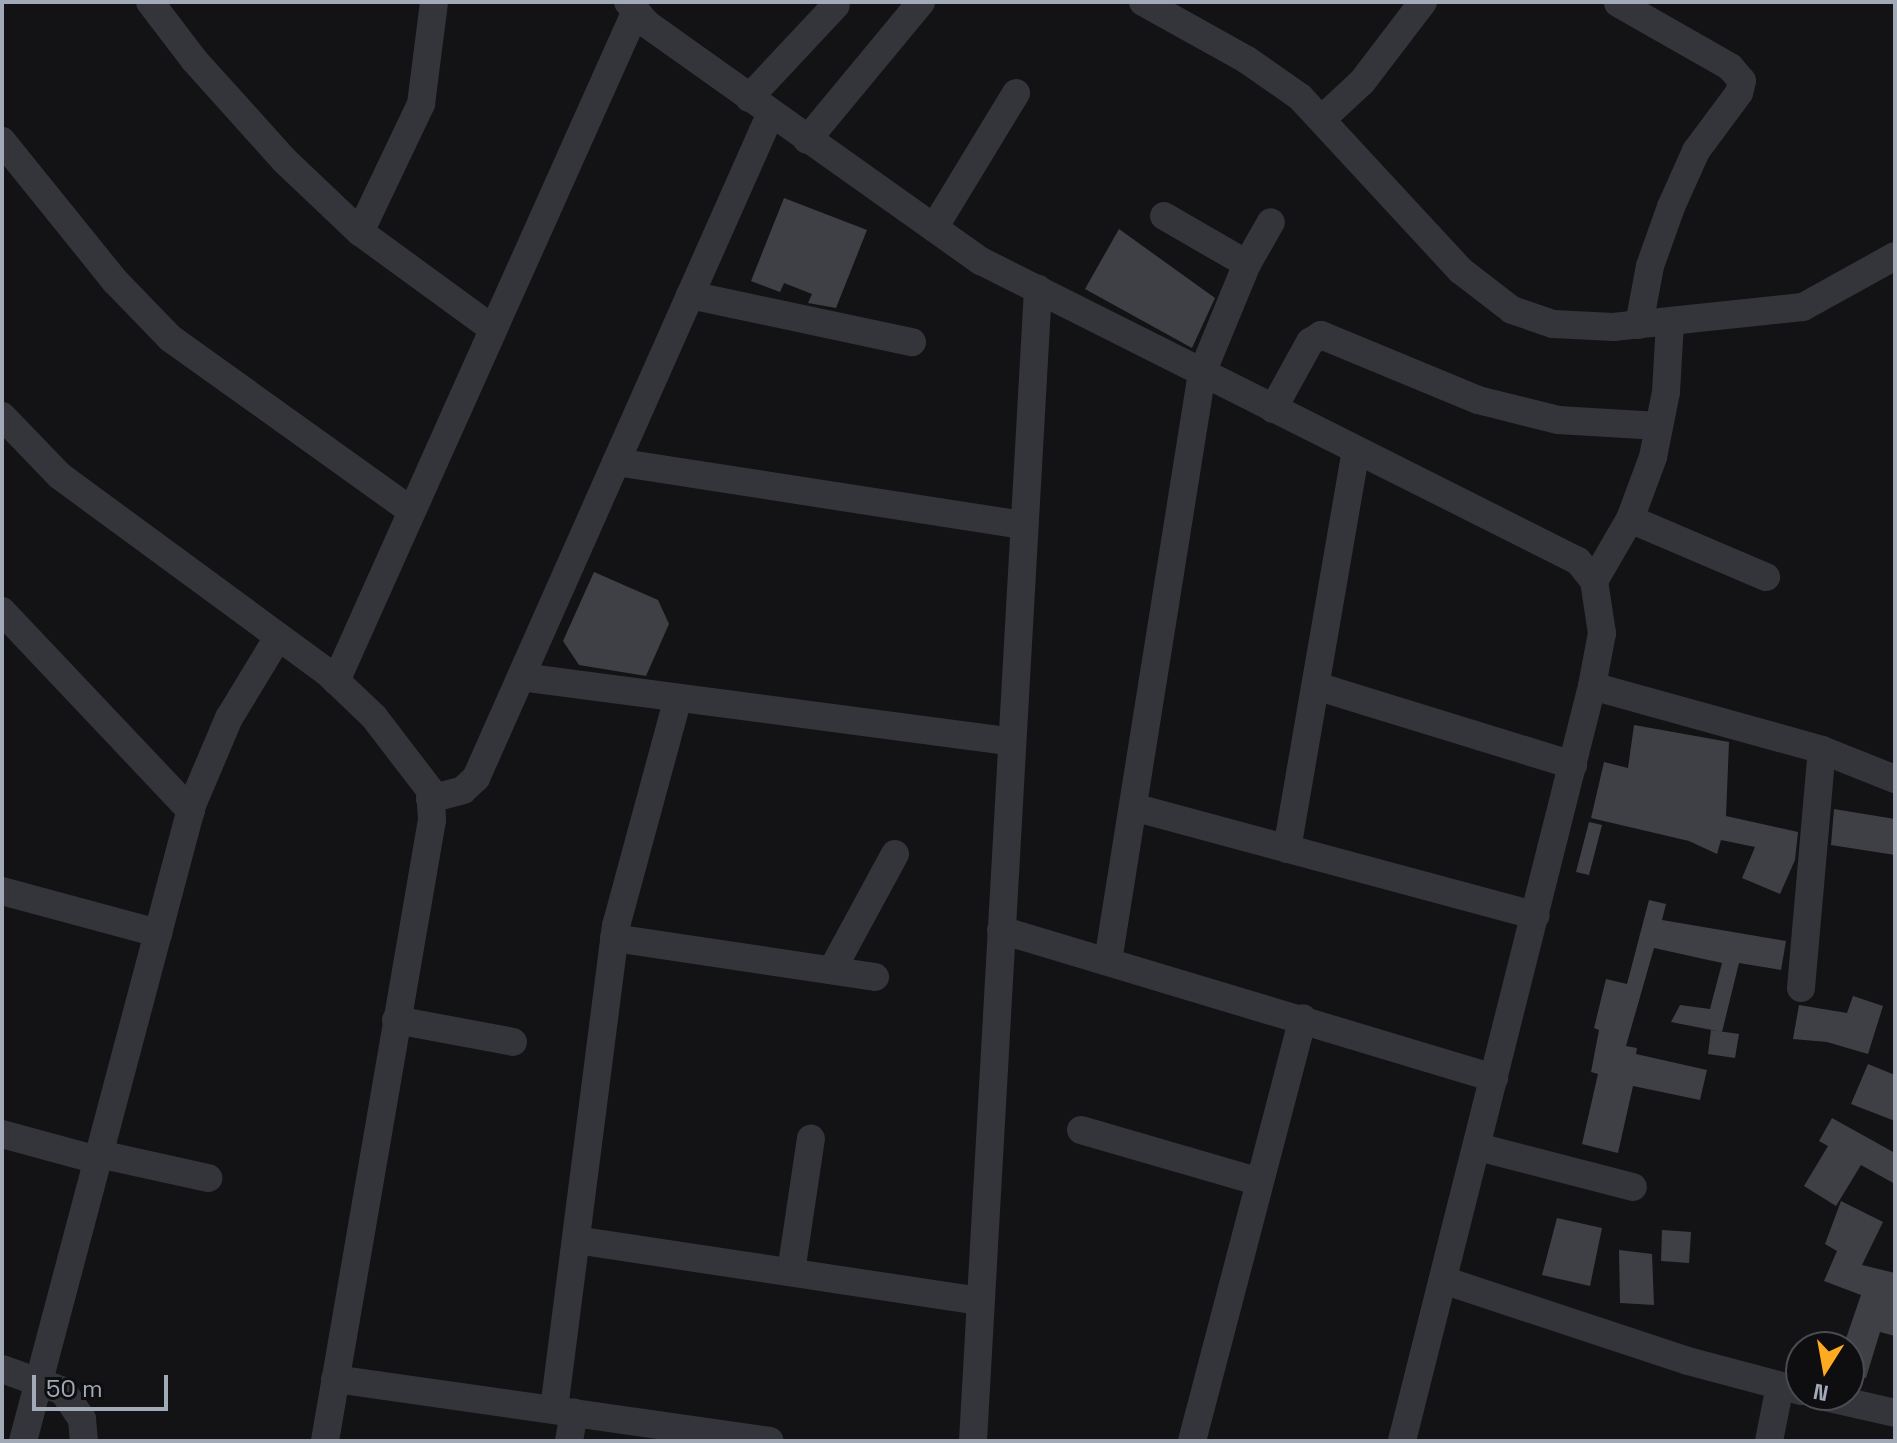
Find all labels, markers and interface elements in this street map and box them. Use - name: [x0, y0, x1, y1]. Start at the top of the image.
- north arrow: [1785, 1331, 1865, 1411]
- scale bar: [36, 1359, 172, 1409]
- text: 50 m: [46, 1373, 103, 1404]
- text: N: [1811, 1377, 1831, 1408]

